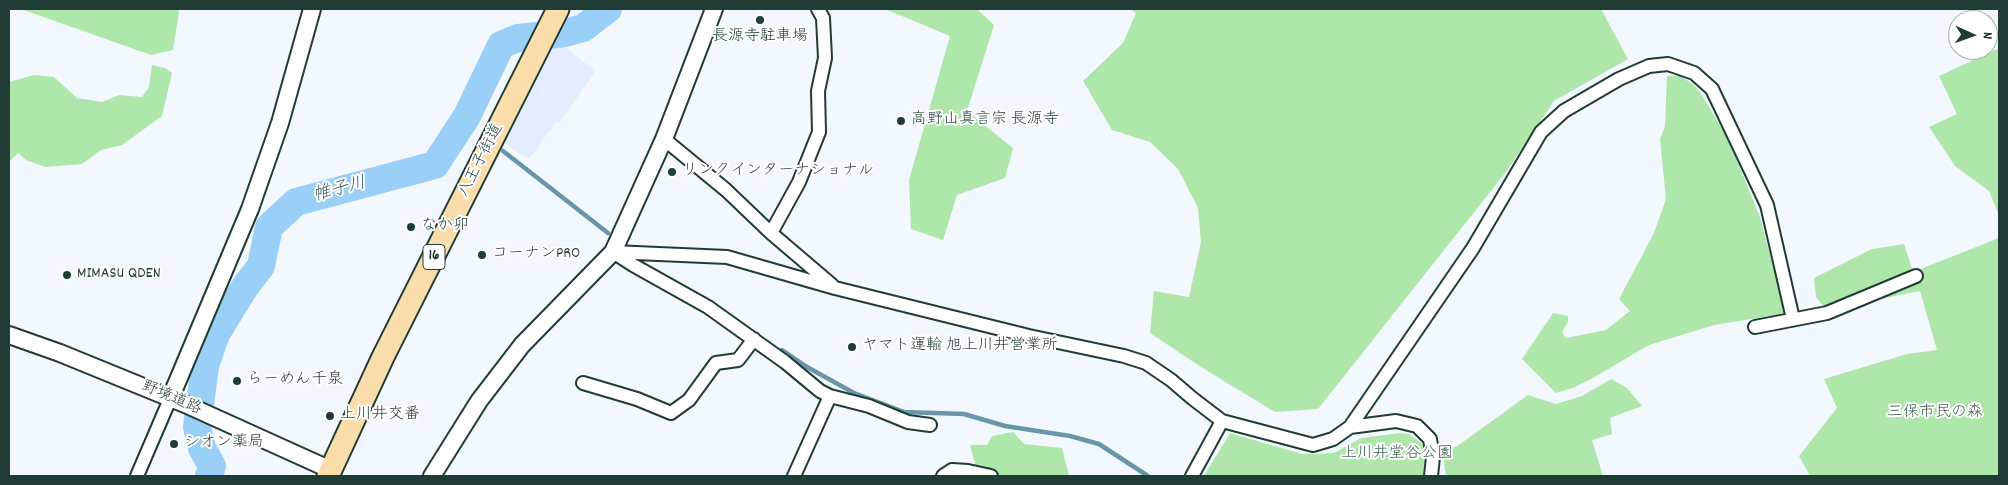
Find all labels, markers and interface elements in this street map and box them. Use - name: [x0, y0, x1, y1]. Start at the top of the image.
- north arrow: [1948, 10, 1998, 60]
- marker: 長源寺駐車場: [754, 14, 766, 26]
- place label: 長源寺駐車場: [712, 28, 808, 48]
- text: N: [1977, 32, 1997, 39]
- place label: 高野山真言宗 長源寺: [911, 111, 1059, 131]
- marker: 高野山真言宗 長源寺: [895, 115, 907, 127]
- street label: 八王子街道: [455, 121, 509, 201]
- place label: リンクインターナショナル: [682, 162, 874, 182]
- marker: リンクインターナショナル: [666, 166, 678, 178]
- water label: 帷子川: [311, 174, 369, 208]
- place label: なか卯: [421, 217, 469, 237]
- marker: なか卯: [405, 221, 417, 233]
- road number: 16: [423, 244, 445, 270]
- place label: コーナンPRO: [492, 245, 580, 265]
- marker: コーナンPRO: [476, 249, 488, 261]
- place label: MIMASU QDEN: [77, 265, 161, 285]
- marker: MIMASU QDEN: [61, 269, 73, 281]
- place label: ヤマト運輸 旭上川井営業所: [862, 337, 1058, 357]
- marker: ヤマト運輸 旭上川井営業所: [846, 341, 858, 353]
- place label: らーめん千泉: [247, 371, 343, 391]
- marker: らーめん千泉: [231, 375, 243, 387]
- street label: 野境道路: [138, 378, 204, 420]
- park label: 三保市民の森: [1887, 404, 1983, 424]
- place label: 上川井交番: [340, 406, 420, 426]
- marker: 上川井交番: [324, 410, 336, 422]
- place label: シオン薬局: [184, 434, 264, 454]
- marker: シオン薬局: [168, 438, 180, 450]
- park label: 上川井堂谷公園: [1341, 445, 1453, 465]

